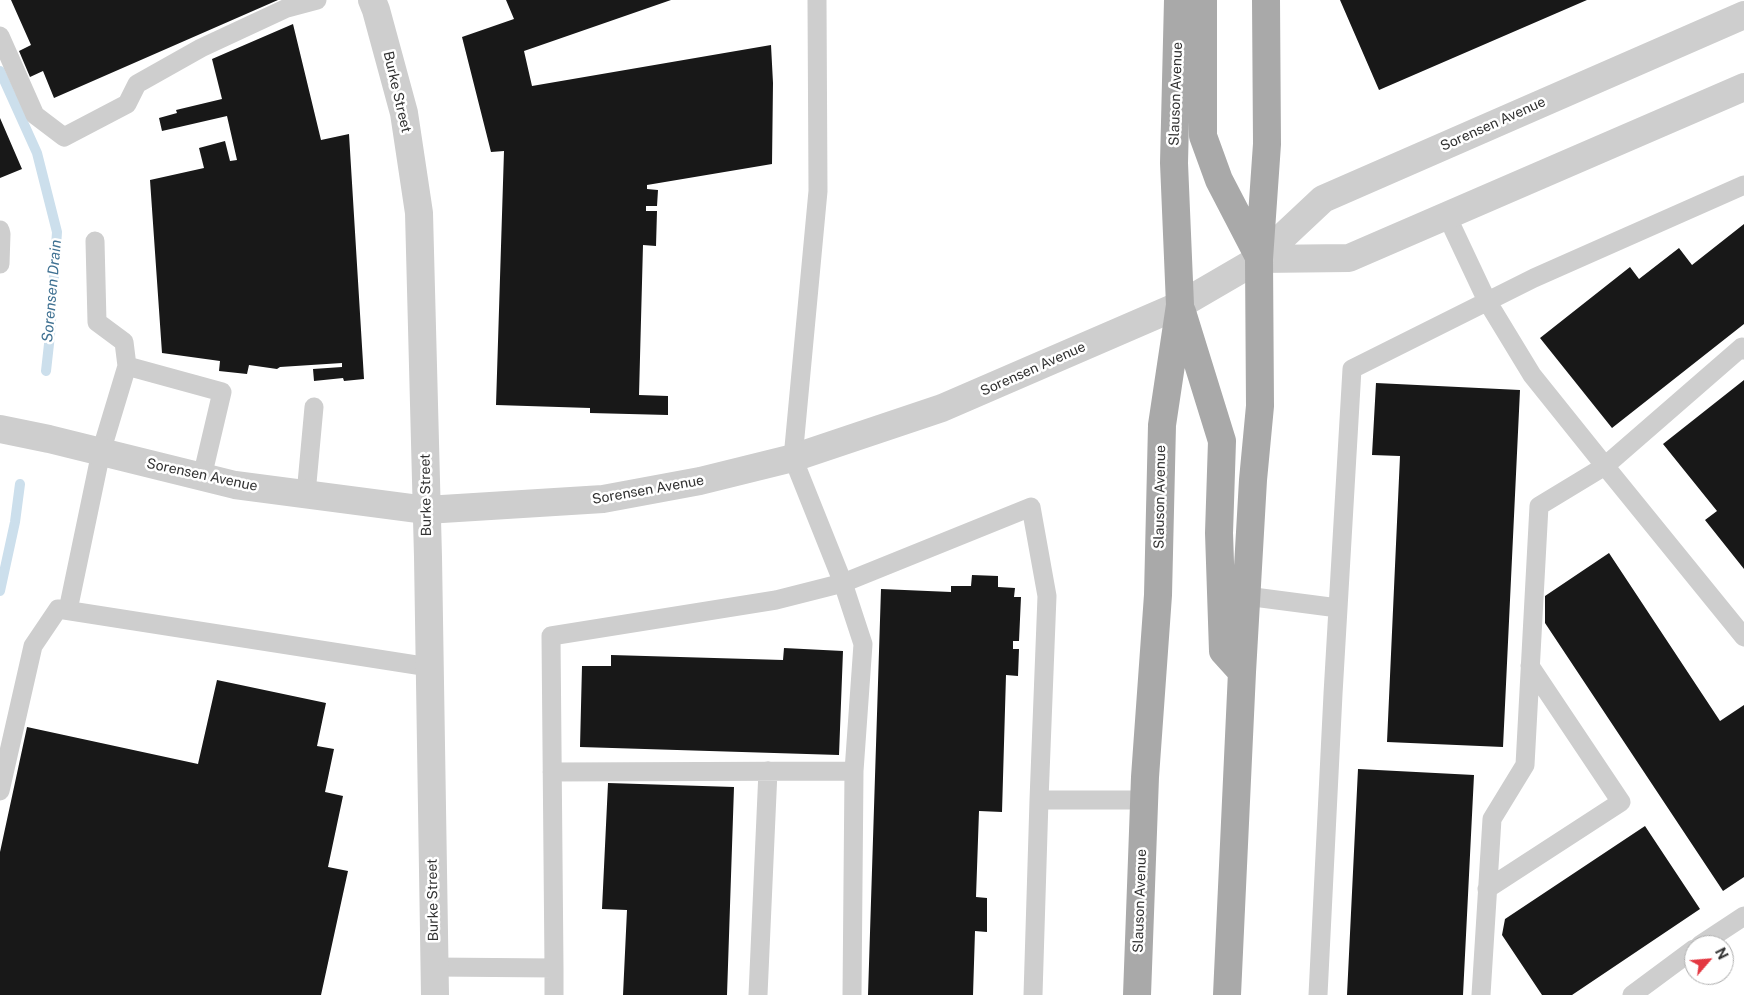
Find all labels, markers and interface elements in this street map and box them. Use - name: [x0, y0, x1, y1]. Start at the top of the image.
- street label: Slauson Avenue: [1166, 42, 1186, 146]
- street label: Burke Street: [379, 50, 415, 134]
- street label: Sorensen Avenue: [1438, 93, 1548, 155]
- water label: Sorensen Drain: [39, 239, 65, 343]
- street label: Sorensen Avenue: [978, 338, 1088, 400]
- street label: Slauson Avenue: [1151, 445, 1169, 549]
- street label: Burke Street: [417, 453, 435, 537]
- street label: Sorensen Avenue: [145, 455, 259, 495]
- street label: Sorensen Avenue: [591, 472, 705, 508]
- street label: Slauson Avenue: [1130, 849, 1150, 953]
- street label: Burke Street: [424, 858, 442, 942]
- north arrow: [1684, 935, 1734, 985]
- text: N: [1712, 945, 1731, 962]

